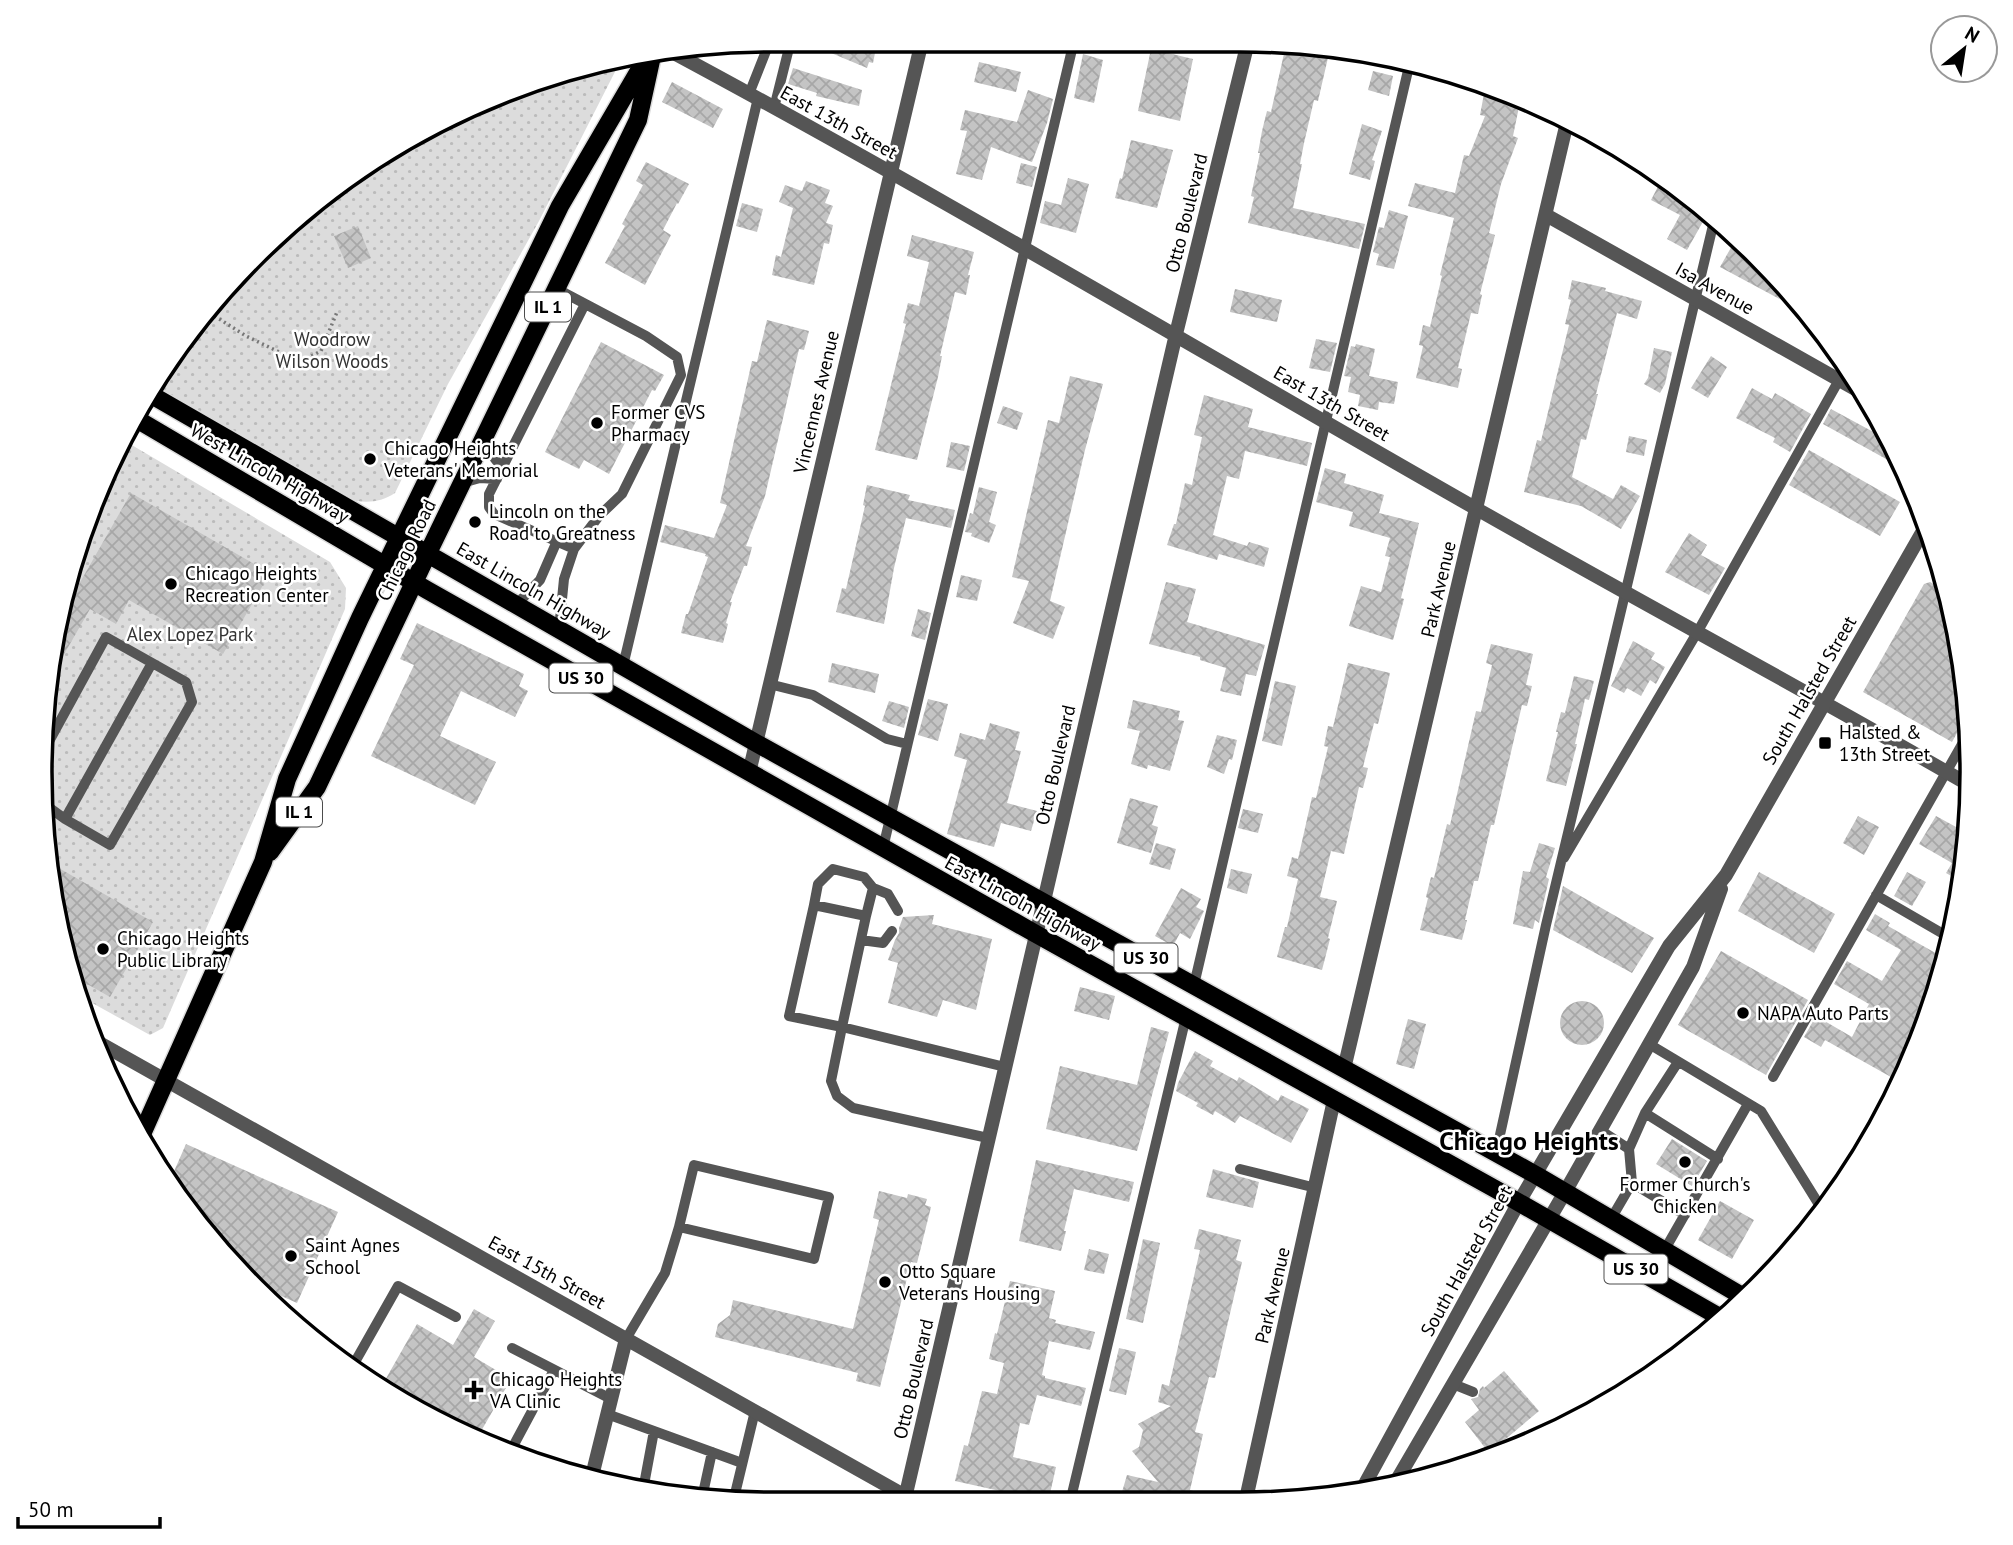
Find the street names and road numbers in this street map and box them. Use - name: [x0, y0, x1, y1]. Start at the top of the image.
- street label: East 13th Street: [776, 80, 902, 164]
- street label: Otto Boulevard: [1160, 151, 1212, 275]
- street label: Isa Avenue: [1671, 256, 1759, 320]
- road number: IL 1: [525, 292, 571, 321]
- street label: Vincennes Avenue: [788, 328, 844, 477]
- street label: East 13th Street: [1270, 360, 1395, 446]
- street label: West Lincoln Highway: [186, 418, 354, 528]
- street label: Chicago Road: [371, 495, 441, 605]
- street label: East Lincoln Highway: [452, 536, 616, 644]
- street label: Park Avenue: [1415, 538, 1461, 640]
- street label: South Halsted Street: [1757, 611, 1862, 769]
- road number: US 30: [550, 664, 612, 692]
- street label: Otto Boulevard: [1030, 703, 1080, 827]
- road number: IL 1: [276, 798, 322, 826]
- street label: East Lincoln Highway: [941, 850, 1105, 956]
- road number: US 30: [1114, 944, 1178, 973]
- street label: South Halsted Street: [1415, 1181, 1517, 1340]
- street label: East 15th Street: [484, 1230, 610, 1314]
- street label: Park Avenue: [1249, 1244, 1295, 1346]
- road number: US 30: [1604, 1254, 1668, 1284]
- street label: Otto Boulevard: [888, 1317, 938, 1441]

